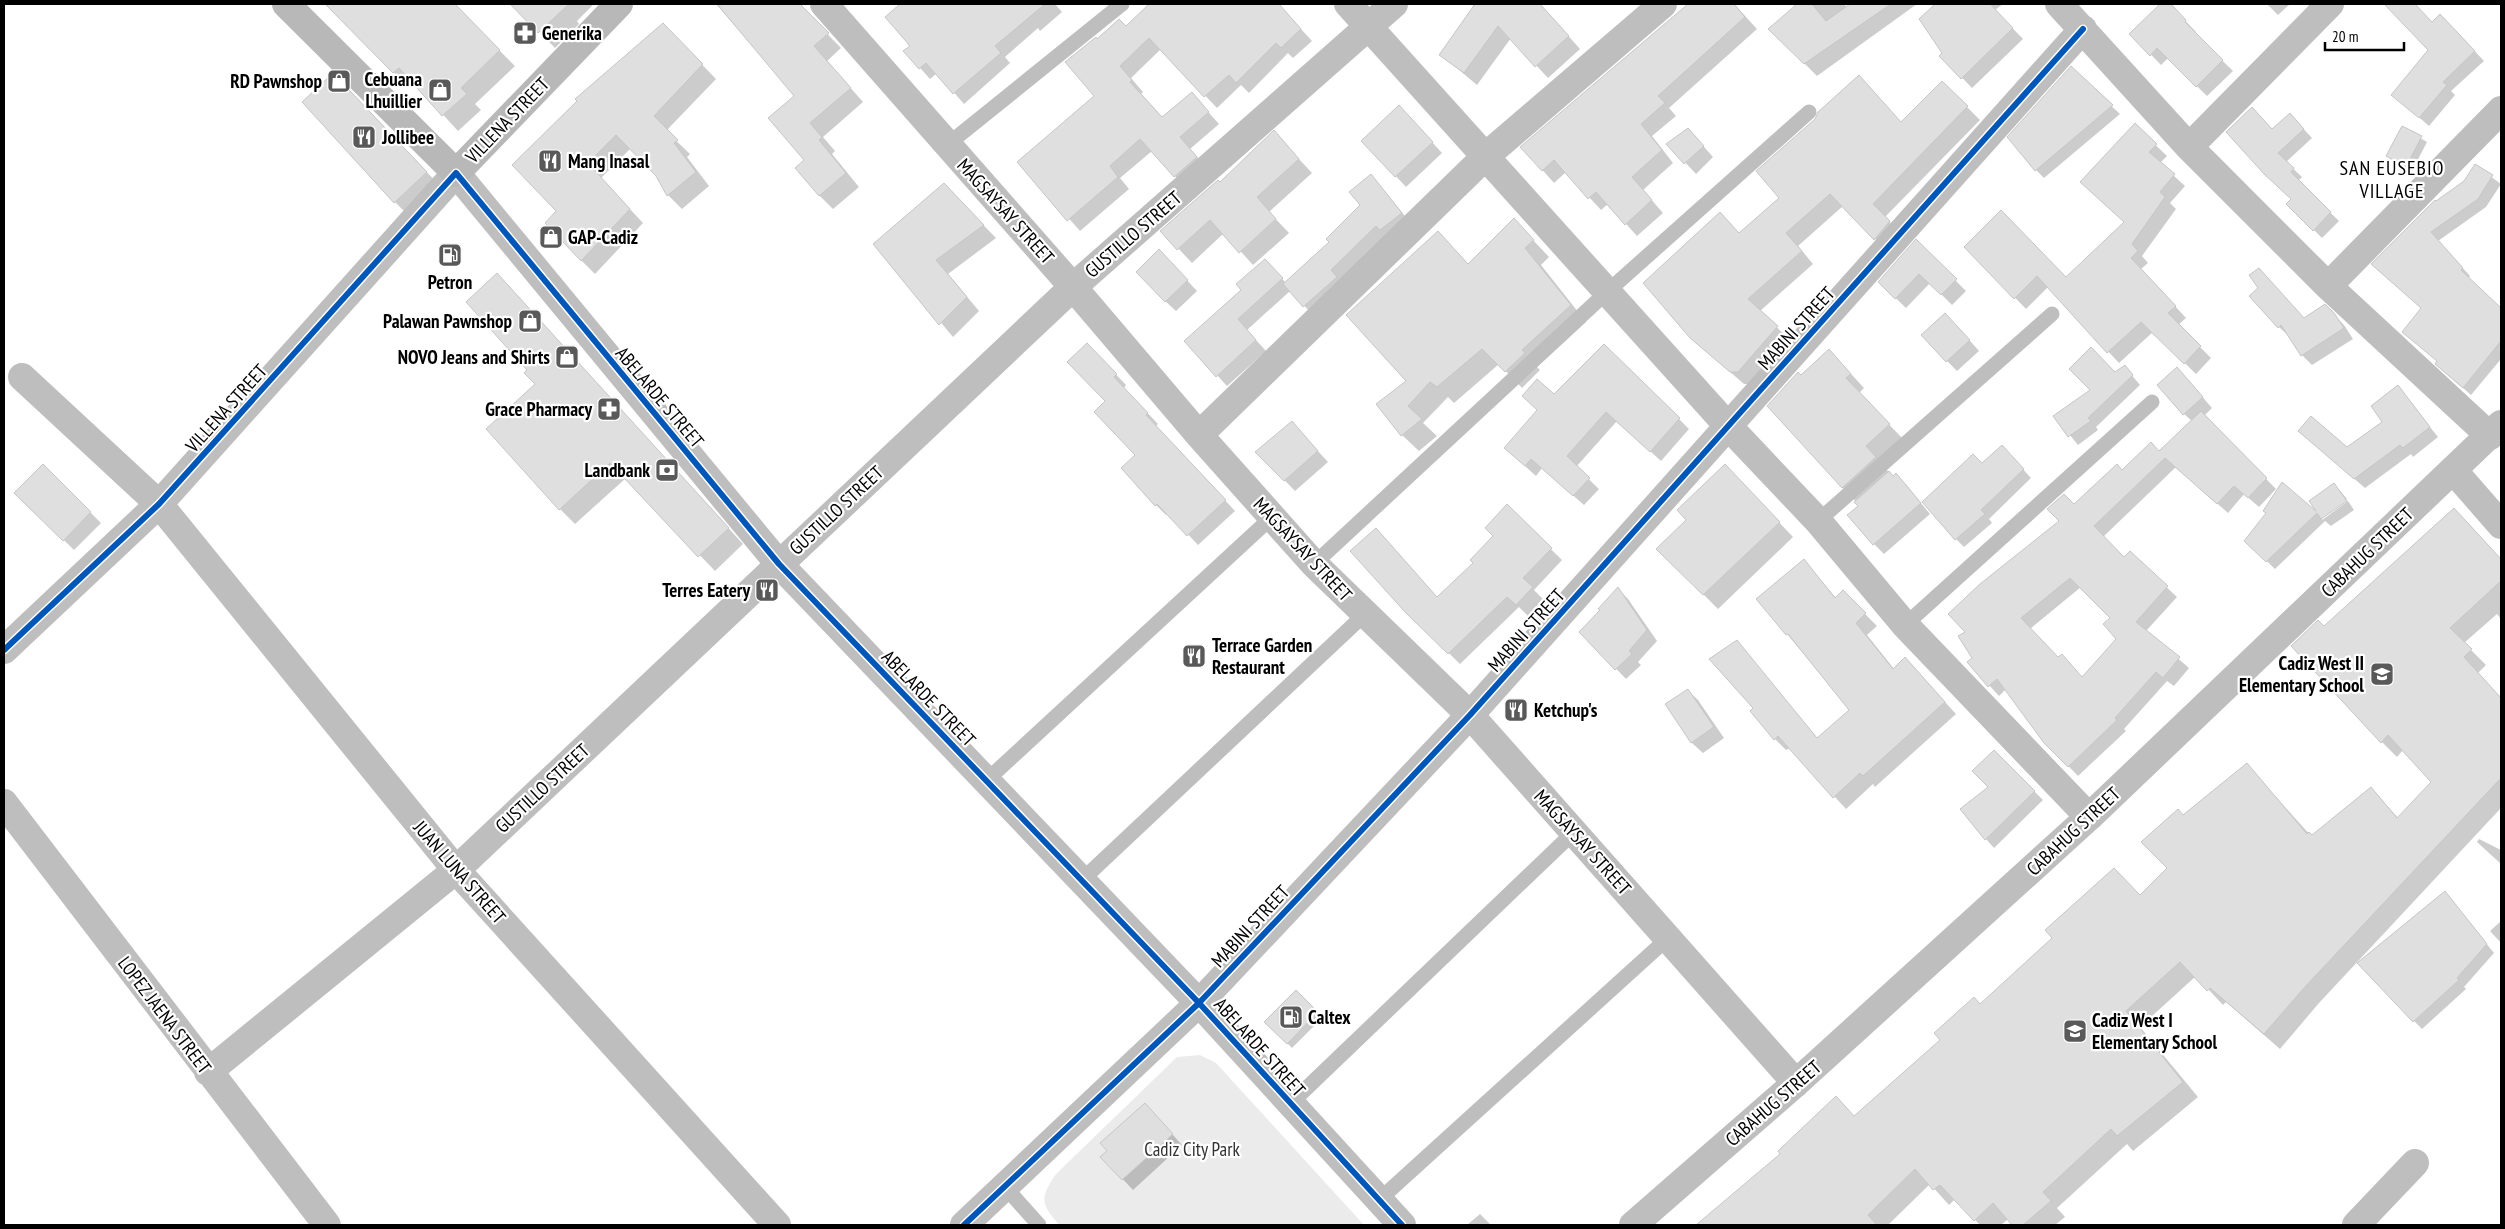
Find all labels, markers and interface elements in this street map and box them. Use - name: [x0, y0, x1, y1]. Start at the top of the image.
- pharmacy icon: Generika: [512, 20, 538, 46]
- scale bar: [2325, 20, 2404, 52]
- place label: Generika: [542, 21, 602, 45]
- text: 20 m: [2332, 27, 2358, 46]
- place label: Cebuana Lhuillier: [365, 67, 422, 113]
- shop icon: RD Pawnshop: [326, 68, 352, 94]
- place label: RD Pawnshop: [230, 69, 322, 93]
- street label: VILLENA STREET: [459, 72, 554, 169]
- shop icon: Cebuana Lhuillier: [427, 77, 453, 103]
- restaurant icon: Jollibee: [351, 124, 377, 150]
- place label: Jollibee: [381, 125, 434, 149]
- restaurant icon: Mang Inasal: [537, 148, 563, 174]
- place label: Mang Inasal: [568, 149, 650, 173]
- street label: MAGSAYSAY STREET: [952, 153, 1060, 269]
- district label: SAN EUSEBIO VILLAGE: [2339, 155, 2445, 204]
- street label: GUSTILLO STREET: [1080, 185, 1187, 282]
- shop icon: GAP-Cadiz: [538, 224, 564, 250]
- place label: GAP-Cadiz: [568, 225, 638, 249]
- fuel station icon: Petron: [437, 242, 463, 268]
- place label: Petron: [428, 270, 472, 294]
- street label: MABINI STREET: [1752, 281, 1840, 375]
- shop icon: Palawan Pawnshop: [517, 308, 543, 334]
- place label: Palawan Pawnshop: [383, 309, 512, 333]
- street label: ABELARDE STREET: [611, 341, 710, 453]
- shop icon: NOVO Jeans and Shirts: [554, 344, 580, 370]
- place label: NOVO Jeans and Shirts: [398, 345, 550, 369]
- street label: VILLENA STREET: [180, 359, 272, 458]
- pharmacy icon: Grace Pharmacy: [596, 396, 622, 422]
- place label: Grace Pharmacy: [485, 397, 592, 421]
- bank icon: Landbank: [654, 457, 680, 483]
- place label: Landbank: [584, 458, 650, 482]
- street label: GUSTILLO STREET: [784, 460, 888, 560]
- street label: MAGSAYSAY STREET: [1249, 492, 1358, 606]
- street label: CABAHUG STREET: [2316, 502, 2419, 602]
- restaurant icon: Terres Eatery: [754, 577, 780, 603]
- place label: Terres Eatery: [662, 578, 750, 602]
- street label: MABINI STREET: [1482, 583, 1570, 677]
- place label: Terrace Garden Restaurant: [1212, 633, 1312, 679]
- restaurant icon: Terrace Garden Restaurant: [1181, 643, 1207, 669]
- street label: ABELARDE STREET: [877, 645, 981, 752]
- place label: Cadiz West II Elementary School: [2239, 651, 2364, 697]
- school or university icon: Cadiz West II Elementary School: [2369, 661, 2395, 687]
- restaurant icon: Ketchup's: [1503, 697, 1529, 723]
- place label: Ketchup's: [1534, 698, 1598, 722]
- street label: GUSTILLO STREET: [490, 738, 594, 838]
- street label: CABAHUG STREET: [2021, 781, 2125, 880]
- street label: MAGSAYSAY STREET: [1529, 784, 1637, 900]
- street label: JUAN LUNA STREET: [408, 815, 512, 929]
- street label: MABINI STREET: [1206, 880, 1294, 972]
- street label: LOPEZ JAENA STREET: [113, 952, 217, 1079]
- street label: ABELARDE STREET: [1209, 993, 1311, 1102]
- fuel station icon: Caltex: [1278, 1004, 1304, 1030]
- place label: Caltex: [1308, 1005, 1351, 1029]
- place label: Cadiz West I Elementary School: [2092, 1008, 2217, 1054]
- school or university icon: Cadiz West I Elementary School: [2062, 1018, 2088, 1044]
- street label: CABAHUG STREET: [1720, 1055, 1826, 1151]
- park label: Cadiz City Park: [1144, 1137, 1240, 1161]

